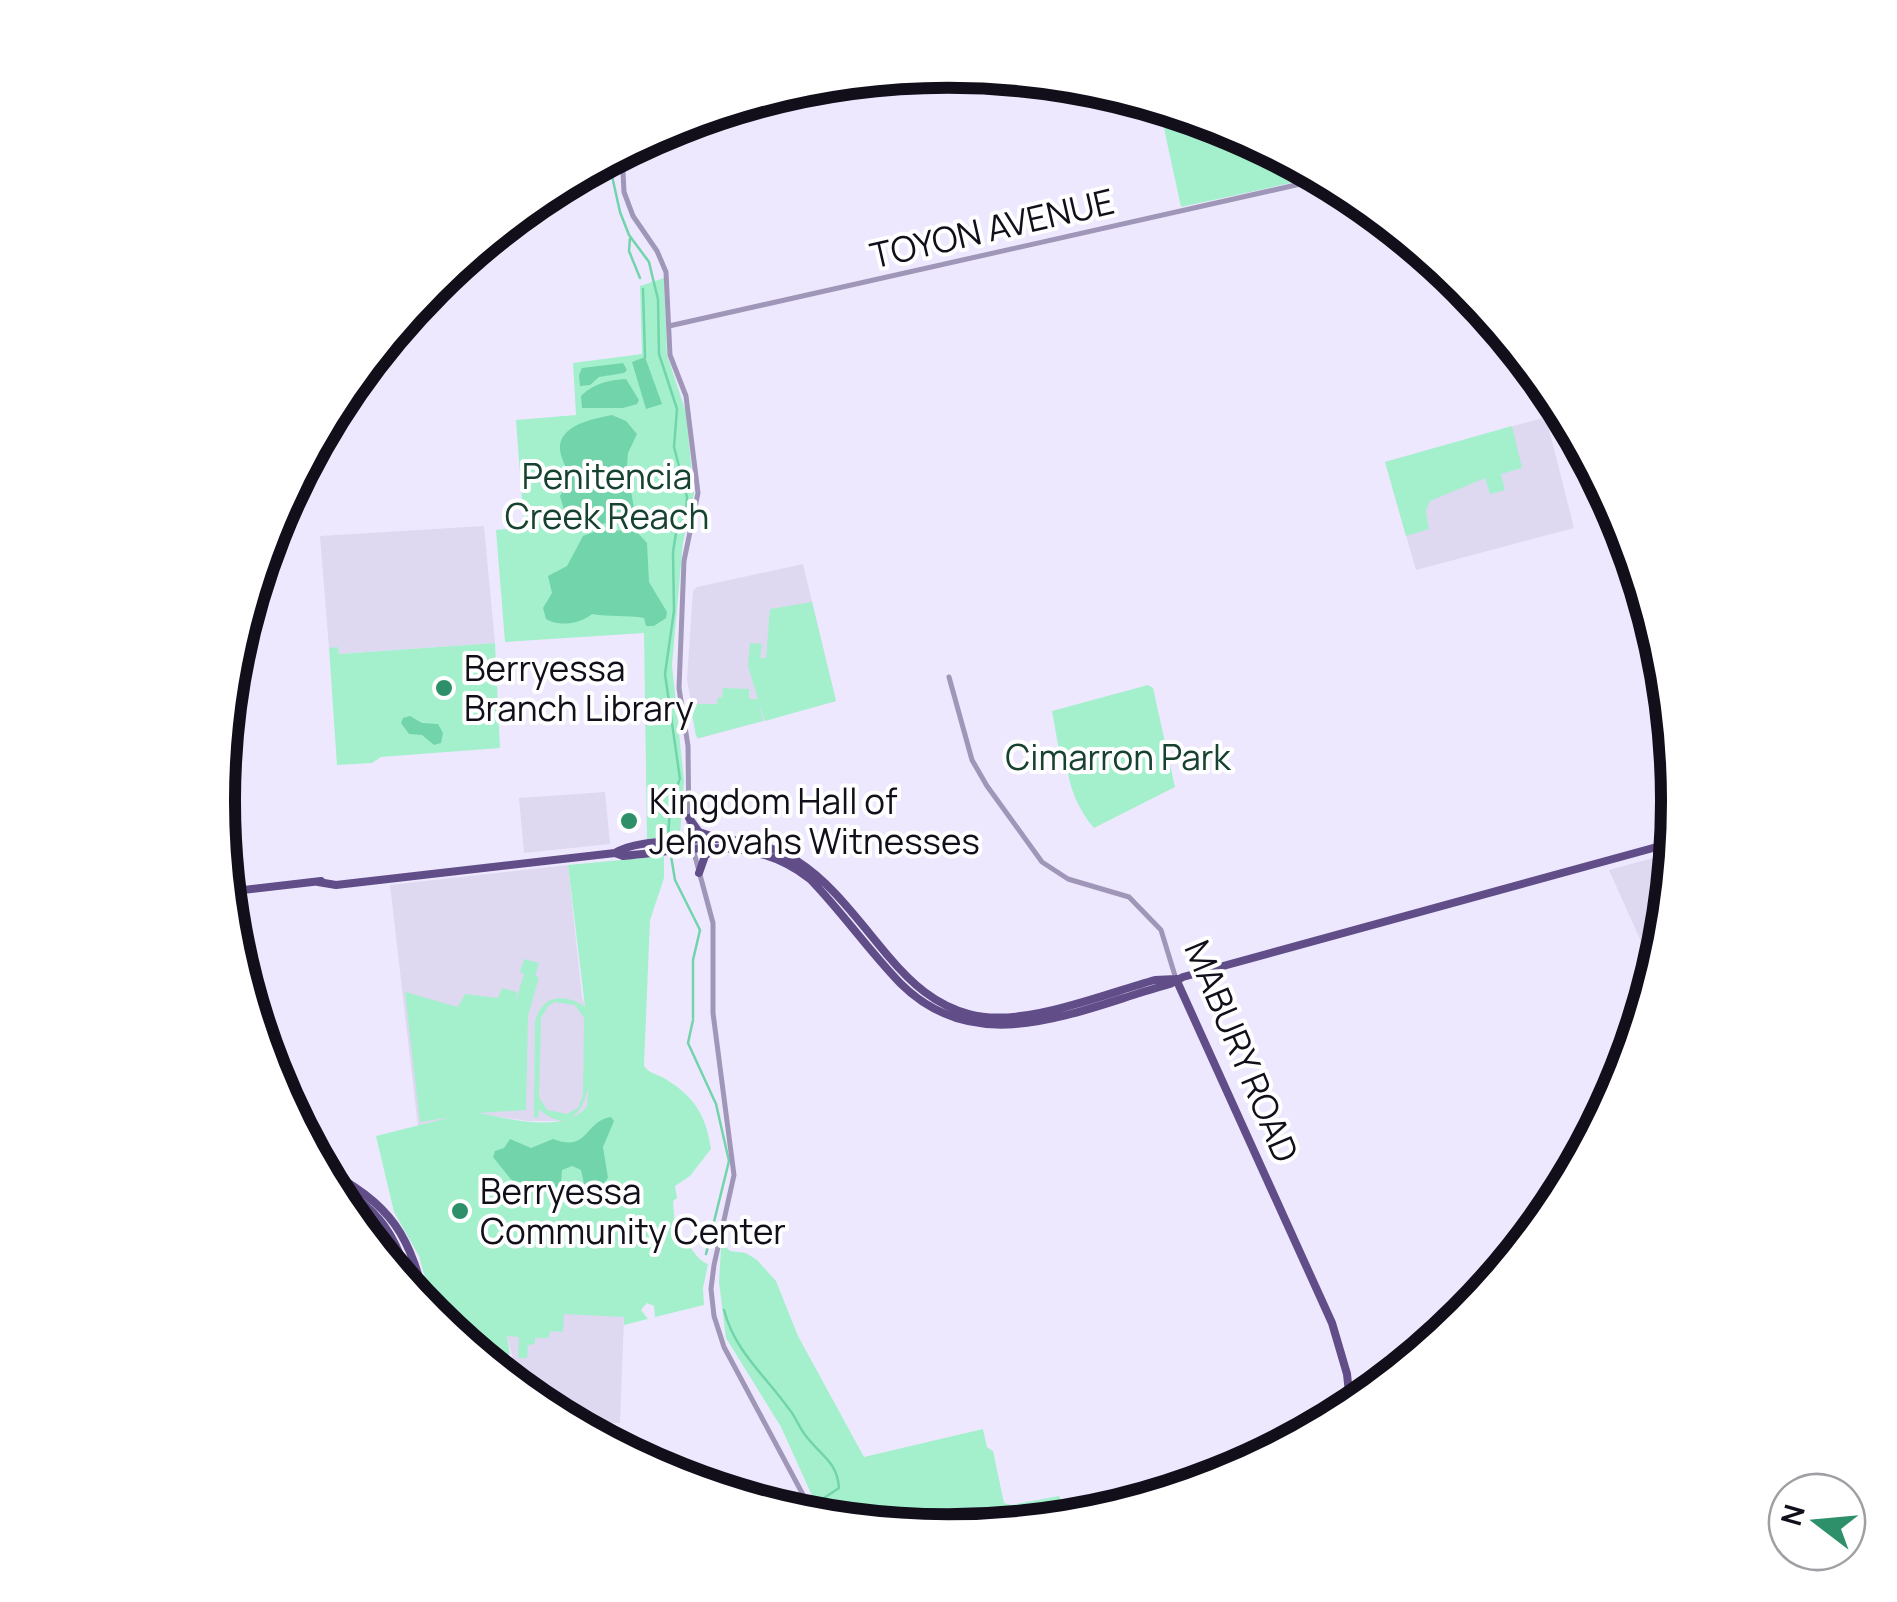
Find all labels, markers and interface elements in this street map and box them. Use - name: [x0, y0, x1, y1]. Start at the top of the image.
- street label: TOYON AVENUE: [865, 177, 1119, 279]
- park label: Penitencia Creek Reach: [505, 452, 709, 540]
- place label: Berryessa Branch Library: [464, 644, 694, 732]
- marker: Berryessa Branch Library: [433, 677, 455, 699]
- park label: Cimarron Park: [1005, 733, 1232, 781]
- place label: Kingdom Hall of Jehovahs Witnesses: [649, 777, 980, 865]
- marker: Kingdom Hall of Jehovahs Witnesses: [618, 810, 640, 832]
- street label: MABURY ROAD: [1174, 933, 1310, 1169]
- place label: Berryessa Community Center: [480, 1167, 786, 1255]
- marker: Berryessa Community Center: [449, 1200, 471, 1222]
- north arrow: [1767, 1472, 1867, 1572]
- text: N: [1771, 1500, 1813, 1530]

